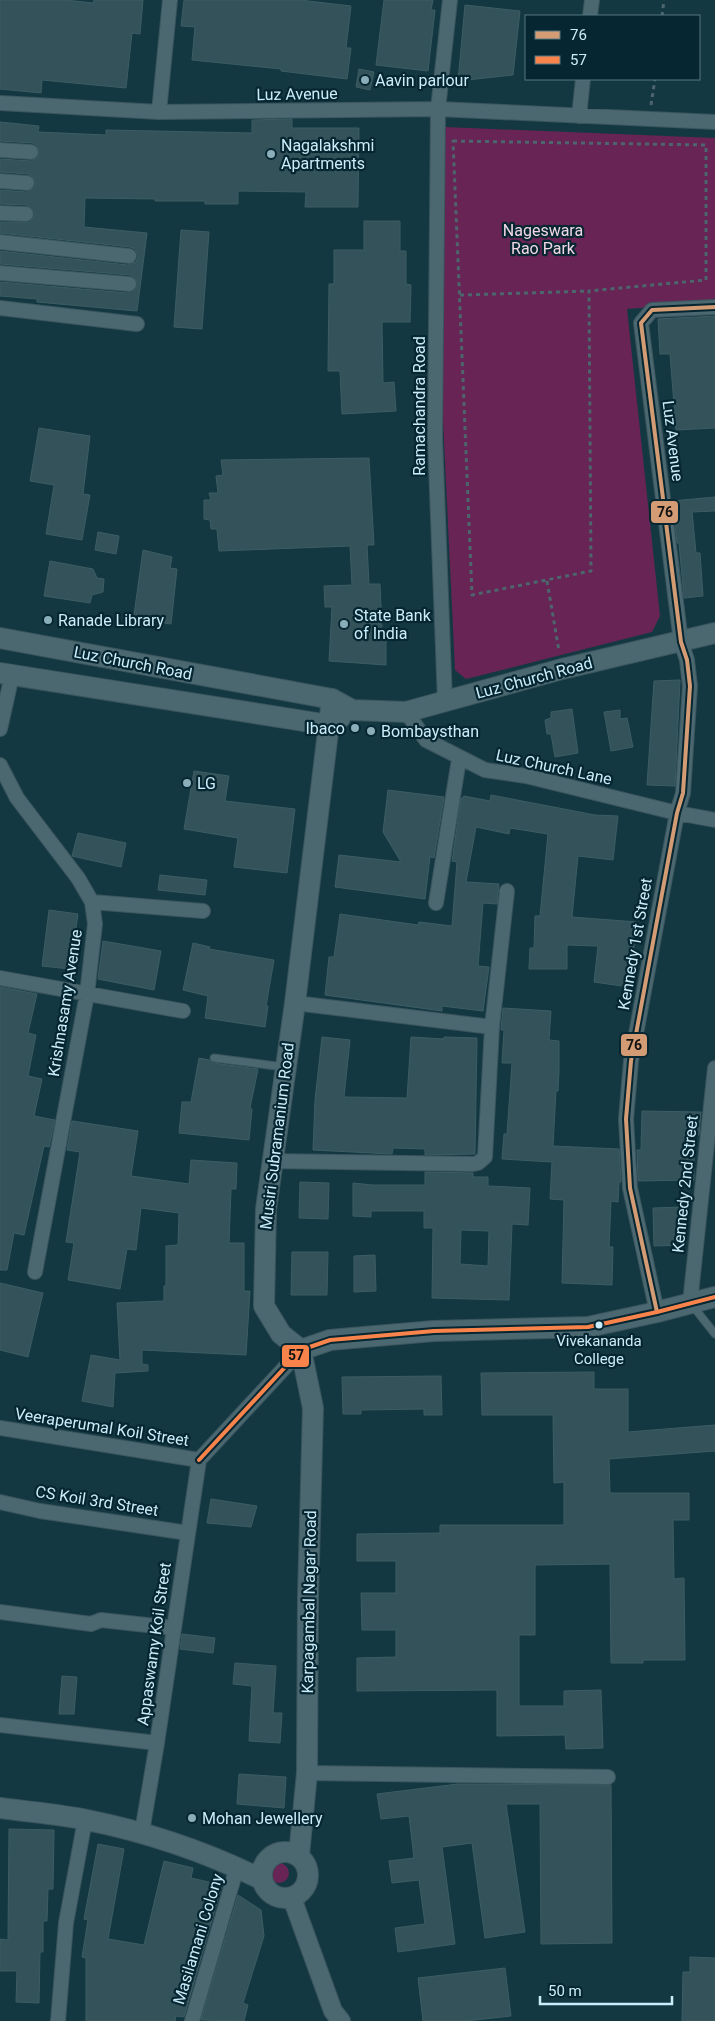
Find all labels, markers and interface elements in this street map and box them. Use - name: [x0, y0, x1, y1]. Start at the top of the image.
- legend: [525, 15, 700, 80]
- text: 76: [570, 26, 587, 44]
- text: 57: [570, 51, 587, 69]
- place label: Aavin parlour: [375, 71, 469, 90]
- marker: Aavin parlour: [359, 74, 371, 86]
- street label: Luz Avenue: [256, 84, 338, 104]
- place label: Nagalakshmi Apartments: [281, 136, 375, 173]
- marker: Nagalakshmi Apartments: [265, 148, 277, 160]
- park label: Nageswara Rao Park: [503, 221, 583, 258]
- street label: Ramachandra Road: [410, 336, 429, 476]
- street label: Luz Avenue: [659, 399, 687, 483]
- line badge: 76: [650, 500, 679, 524]
- text: 76: [657, 504, 673, 520]
- place label: State Bank of India: [354, 606, 432, 643]
- place label: Ranade Library: [58, 611, 164, 630]
- marker: Ranade Library: [42, 614, 54, 626]
- marker: State Bank of India: [338, 618, 350, 630]
- street label: Luz Church Road: [72, 642, 194, 684]
- street label: Luz Church Road: [473, 653, 595, 703]
- place label: Ibaco: [305, 719, 345, 738]
- marker: Ibaco: [349, 722, 361, 734]
- place label: Bombaysthan: [381, 722, 479, 741]
- marker: Bombaysthan: [365, 725, 377, 737]
- street label: Luz Church Lane: [494, 745, 614, 789]
- place label: LG: [197, 774, 216, 793]
- marker: LG: [181, 777, 193, 789]
- street label: Kennedy 1st Street: [614, 877, 656, 1011]
- street label: Krishnasamy Avenue: [44, 928, 86, 1078]
- line badge: 76: [620, 1033, 648, 1057]
- text: 76: [626, 1037, 642, 1053]
- street label: Musiri Subramanium Road: [256, 1041, 298, 1231]
- street label: Kennedy 2nd Street: [668, 1114, 702, 1254]
- marker: Vivekananda College: [594, 1320, 604, 1330]
- place label: Vivekananda College: [556, 1332, 642, 1368]
- line badge: 57: [281, 1344, 310, 1368]
- text: 57: [288, 1347, 304, 1363]
- street label: Veeraperumal Koil Street: [14, 1404, 190, 1450]
- street label: CS Koil 3rd Street: [34, 1482, 160, 1520]
- street label: Karpagambal Nagar Road: [298, 1510, 320, 1694]
- street label: Appaswamy Koil Street: [133, 1561, 175, 1727]
- place label: Mohan Jewellery: [202, 1809, 323, 1828]
- marker: Mohan Jewellery: [186, 1812, 198, 1824]
- street label: Masilamani Colony: [169, 1871, 227, 2007]
- scale bar: [540, 1974, 672, 2006]
- text: 50 m: [548, 1982, 582, 2000]

